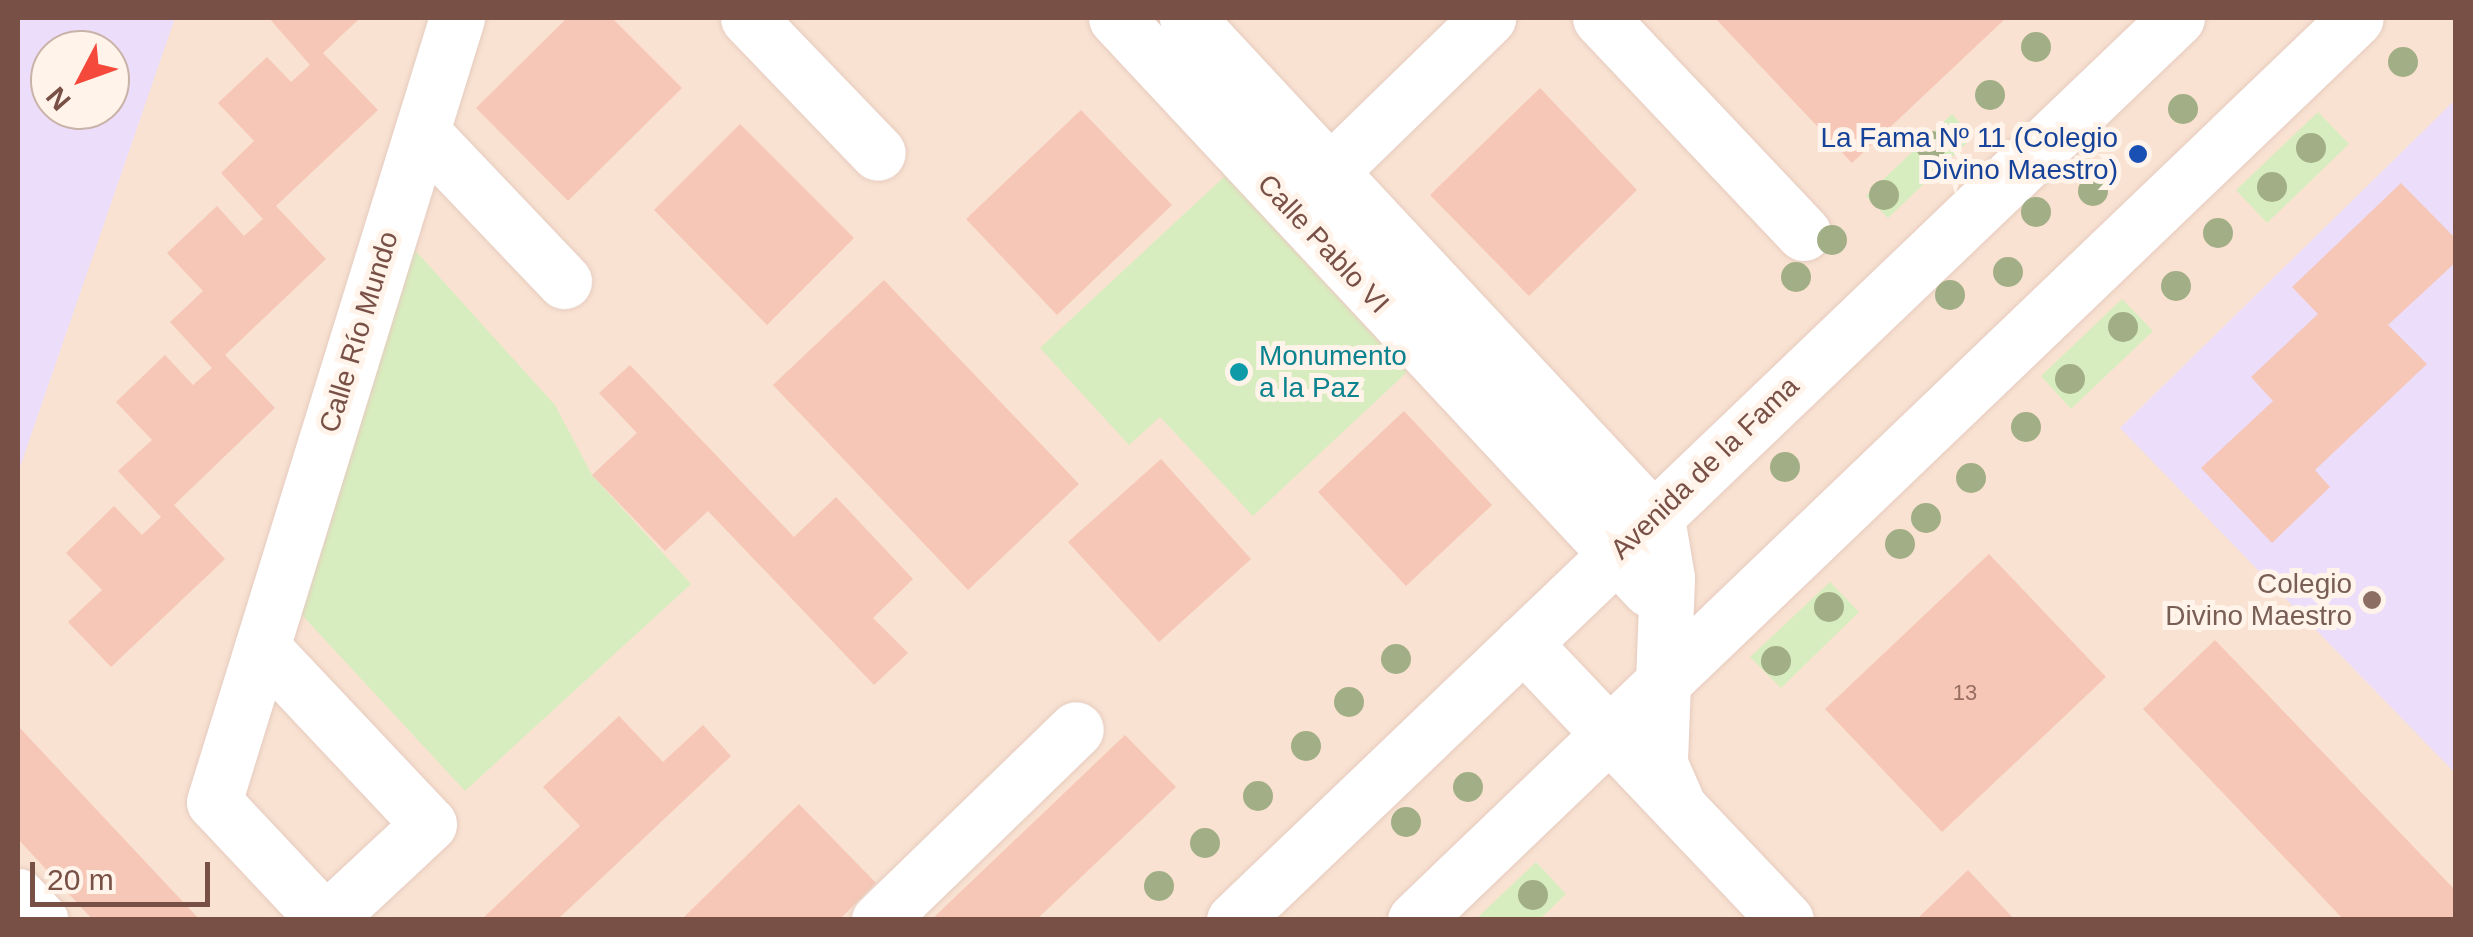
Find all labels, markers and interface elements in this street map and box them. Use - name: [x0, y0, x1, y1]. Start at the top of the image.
- north arrow: [30, 30, 130, 130]
- text: N: [40, 81, 77, 117]
- place label: La Fama Nº 11 (Colegio Divino Maestro): [1820, 121, 2118, 187]
- marker: La Fama Nº 11 (Colegio Divino Maestro): [2127, 143, 2149, 165]
- street label: Calle Pablo VI: [1250, 168, 1396, 320]
- street label: Calle Río Mundo: [312, 227, 406, 437]
- place label: Monumento a la Paz: [1259, 339, 1407, 405]
- marker: Monumento a la Paz: [1228, 361, 1250, 383]
- street label: Avenida de la Fama: [1604, 370, 1806, 566]
- place label: Colegio Divino Maestro: [2165, 567, 2352, 633]
- marker: Colegio Divino Maestro: [2361, 589, 2383, 611]
- house number: 13: [1953, 680, 1977, 706]
- scale bar: [35, 842, 215, 904]
- text: 20 m: [47, 863, 114, 896]

